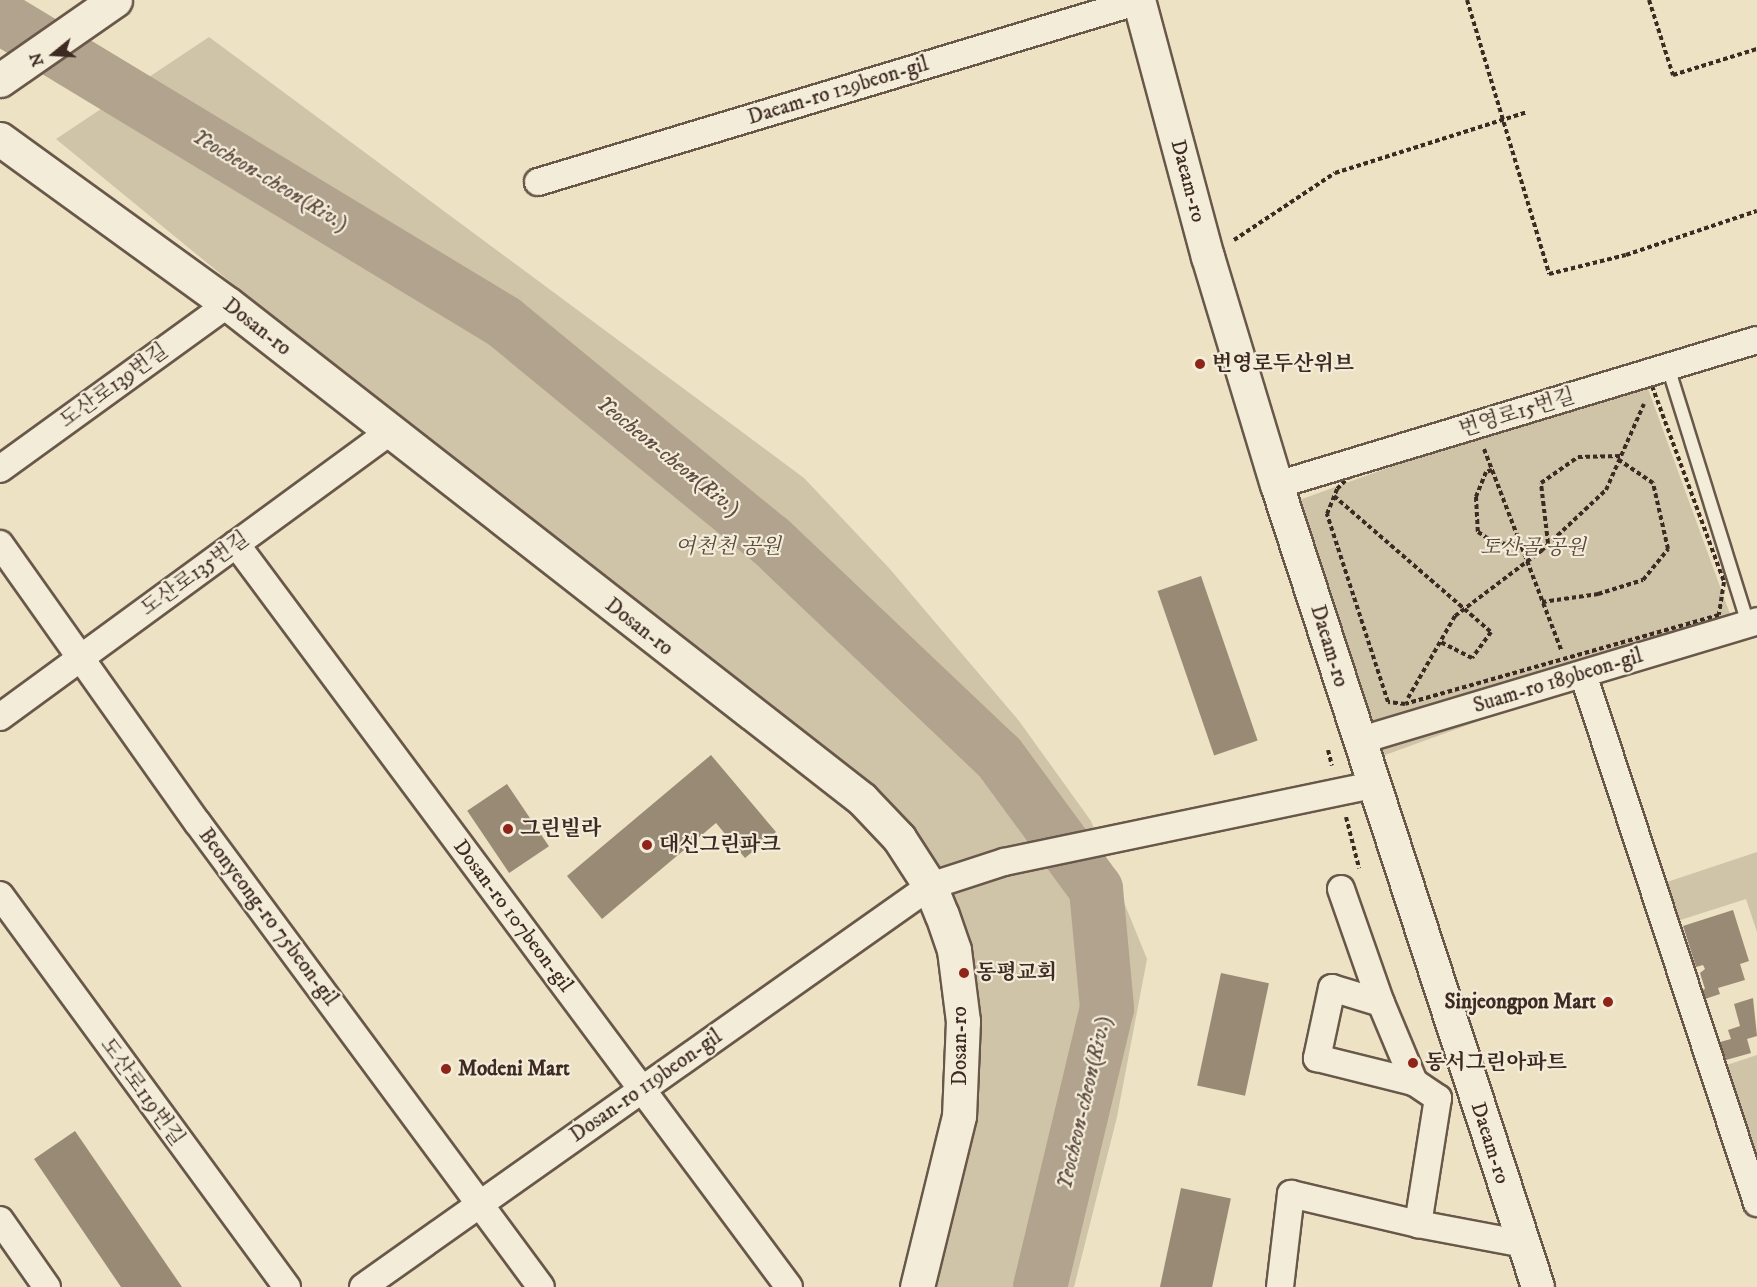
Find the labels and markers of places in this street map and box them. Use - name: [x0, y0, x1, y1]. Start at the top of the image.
- place label: 번영로두산위브: [1212, 351, 1354, 377]
- marker: 번영로두산위브: [1193, 357, 1207, 371]
- place label: 그린빌라: [520, 816, 601, 842]
- marker: 그린빌라: [501, 822, 515, 836]
- place label: 대신그린파크: [659, 832, 781, 858]
- marker: 대신그린파크: [640, 838, 654, 852]
- place label: 동평교회: [976, 960, 1057, 986]
- marker: 동평교회: [957, 966, 971, 980]
- place label: Sinjeongpon Mart: [1445, 989, 1596, 1015]
- marker: Sinjeongpon Mart: [1601, 995, 1615, 1009]
- place label: 동서그린아파트: [1425, 1050, 1567, 1076]
- place label: Modeni Mart: [458, 1056, 570, 1082]
- marker: 동서그린아파트: [1406, 1056, 1420, 1070]
- marker: Modeni Mart: [439, 1062, 453, 1076]

